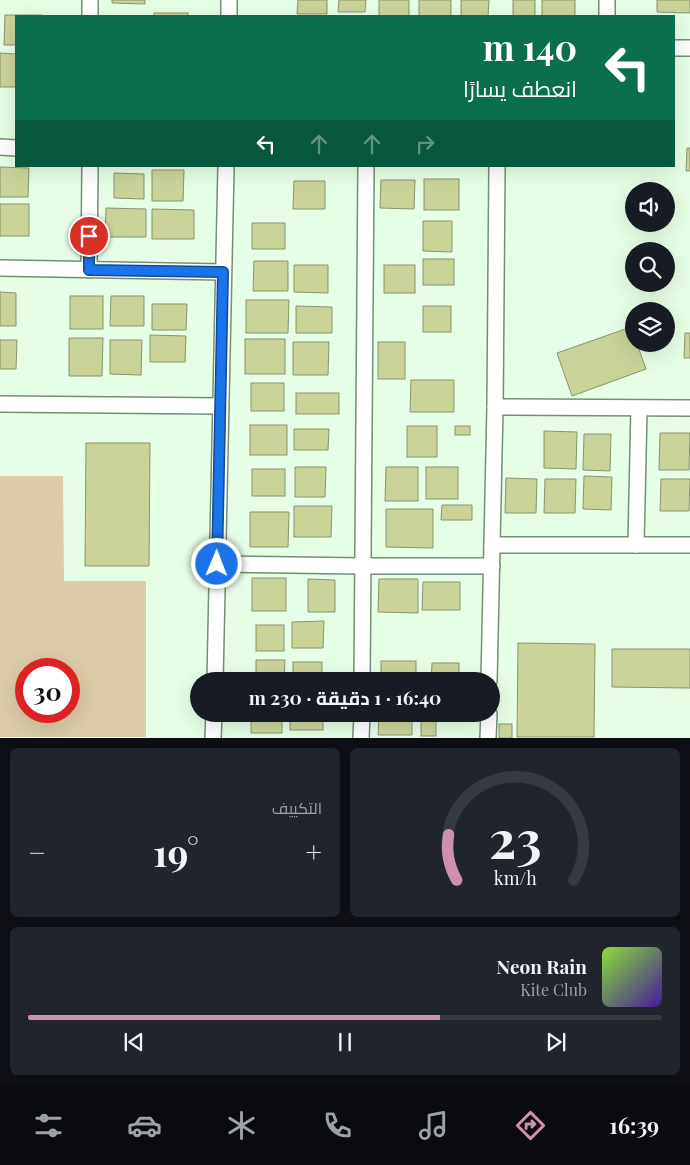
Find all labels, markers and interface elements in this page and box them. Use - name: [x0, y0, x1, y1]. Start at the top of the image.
- text: 140 m: [483, 23, 577, 70]
- icon: left: [595, 35, 660, 100]
- text: انعطف يسارًا: [463, 73, 577, 103]
- icon: left: [252, 130, 280, 158]
- icon: ahead: [305, 130, 333, 158]
- icon: ahead: [358, 130, 386, 158]
- icon: right: [411, 130, 439, 158]
- map controls: [625, 182, 675, 352]
- button: sound: [625, 182, 675, 232]
- pin: [68, 215, 110, 257]
- icon: arrive: [75, 222, 103, 250]
- button: search: [625, 242, 675, 292]
- button: layers: [625, 302, 675, 352]
- position arrow: [190, 537, 242, 589]
- speed limit sign: 30: [15, 658, 80, 723]
- text: 16:40 · 1 دقيقة · 230 m: [249, 684, 441, 710]
- text: التكييف: [272, 797, 322, 818]
- text: 23: [489, 803, 541, 872]
- text: 19°: [153, 826, 199, 877]
- text: −: [28, 833, 46, 870]
- text: +: [306, 833, 322, 870]
- text: km/h: [494, 866, 537, 889]
- text: Neon Rain: [497, 953, 587, 979]
- text: Kite Club: [520, 979, 587, 1000]
- icon: previous: [120, 1028, 148, 1056]
- icon: pause: [331, 1028, 359, 1056]
- icon: next: [542, 1028, 570, 1056]
- icon: filters: [31, 1108, 66, 1143]
- icon: car: [127, 1108, 162, 1143]
- icon: climate: [224, 1108, 259, 1143]
- icon: phone: [320, 1108, 355, 1143]
- icon: music: [416, 1108, 451, 1143]
- icon: directions: [513, 1108, 548, 1143]
- text: 16:39: [609, 1110, 659, 1140]

